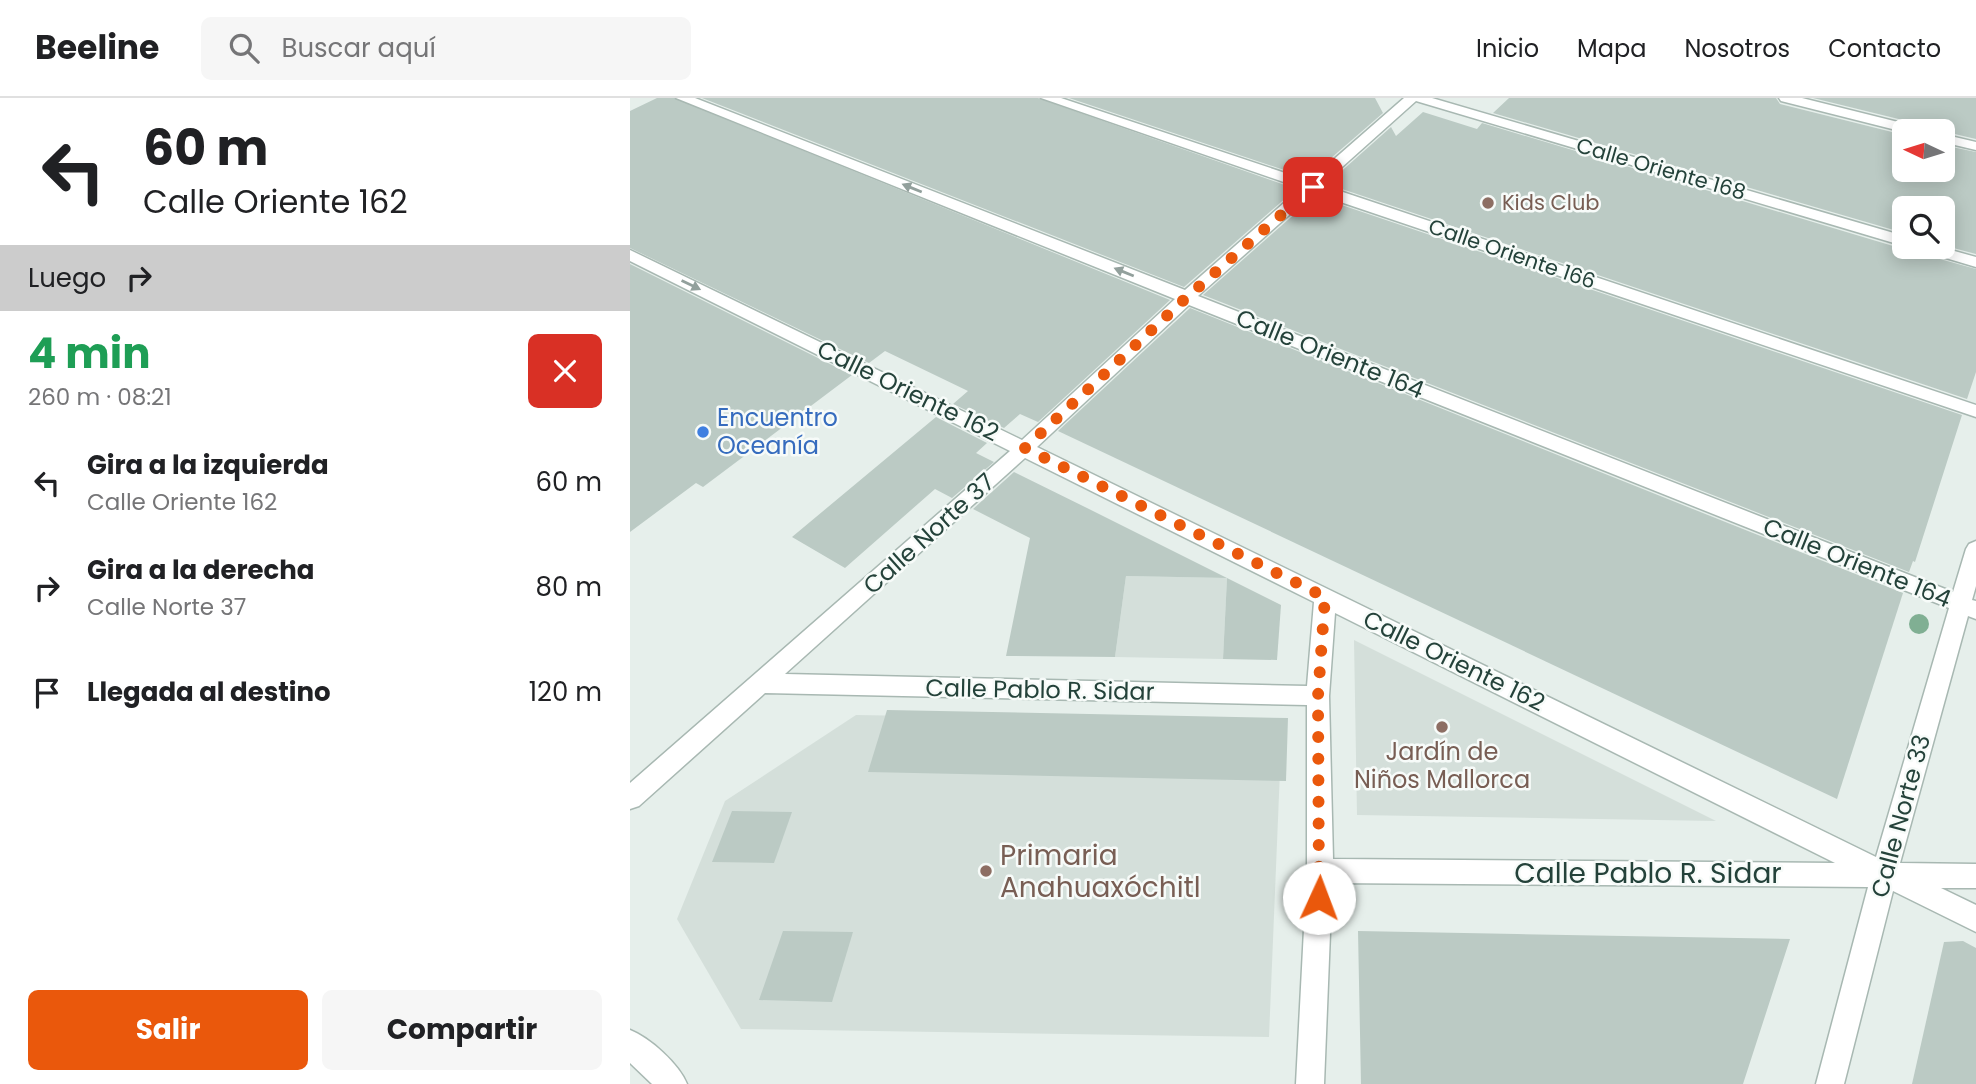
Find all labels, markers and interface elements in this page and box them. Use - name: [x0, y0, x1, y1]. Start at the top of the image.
- search box: [201, 17, 691, 80]
- text: Beeline: [35, 24, 159, 71]
- icon: search: [225, 29, 263, 67]
- text: Buscar aquí: [281, 30, 436, 66]
- text: Inicio: [1476, 32, 1539, 65]
- text: Mapa: [1577, 32, 1646, 65]
- text: Nosotros: [1684, 32, 1790, 65]
- text: Contacto: [1828, 32, 1941, 65]
- text: 60 m: [143, 114, 268, 182]
- north arrow: [1892, 119, 1955, 182]
- map controls: [1892, 119, 1955, 259]
- icon: left: [28, 126, 119, 217]
- street label: Calle Oriente 168: [1573, 130, 1749, 207]
- pin: [1283, 157, 1343, 217]
- icon: arrive: [1294, 168, 1332, 206]
- text: Calle Oriente 162: [143, 179, 408, 224]
- one-way arrow: [901, 183, 922, 194]
- place label: Kids Club: [1502, 188, 1600, 217]
- marker: Kids Club: [1480, 195, 1496, 211]
- button: search: [1892, 196, 1955, 259]
- street label: Calle Oriente 166: [1425, 211, 1600, 296]
- icon: right: [120, 259, 158, 297]
- text: Luego: [28, 260, 106, 296]
- one-way arrow: [1113, 267, 1134, 278]
- one-way arrow: [681, 279, 701, 290]
- street label: Calle Oriente 164: [1231, 301, 1429, 406]
- text: 4 min: [28, 324, 151, 383]
- street label: Calle Oriente 162: [812, 332, 1005, 449]
- button: close: [528, 334, 602, 408]
- text: 260 m · 08:21: [28, 381, 172, 413]
- place label: Encuentro Oceanía: [717, 401, 838, 462]
- marker: Encuentro Oceanía: [695, 424, 711, 440]
- text: Gira a la izquierda: [87, 447, 329, 483]
- icon: left: [28, 464, 66, 502]
- text: 60 m: [535, 464, 602, 500]
- street label: Calle Norte 37: [856, 466, 1001, 602]
- text: Calle Oriente 162: [87, 486, 277, 518]
- street label: Calle Oriente 164: [1758, 510, 1956, 615]
- text: Gira a la derecha: [87, 552, 315, 588]
- icon: right: [28, 569, 66, 607]
- text: 80 m: [536, 569, 602, 605]
- text: Calle Norte 37: [87, 591, 246, 623]
- street label: Calle Oriente 162: [1358, 602, 1551, 719]
- street label: Calle Pablo R. Sidar: [925, 671, 1155, 708]
- icon: arrive: [28, 674, 66, 712]
- text: Llegada al destino: [87, 674, 331, 710]
- text: 120 m: [529, 674, 602, 710]
- marker: Jardín de Niños Mallorca: [1434, 719, 1450, 735]
- street label: Calle Norte 33: [1863, 731, 1938, 901]
- place label: Jardín de Niños Mallorca: [1354, 735, 1530, 796]
- place label: Primaria Anahuaxóchitl: [1000, 836, 1201, 907]
- street label: Calle Pablo R. Sidar: [1514, 854, 1782, 893]
- position arrow: [1282, 861, 1356, 935]
- marker: Primaria Anahuaxóchitl: [978, 863, 994, 879]
- button: Salir: [28, 990, 308, 1070]
- button: Compartir: [322, 990, 602, 1070]

